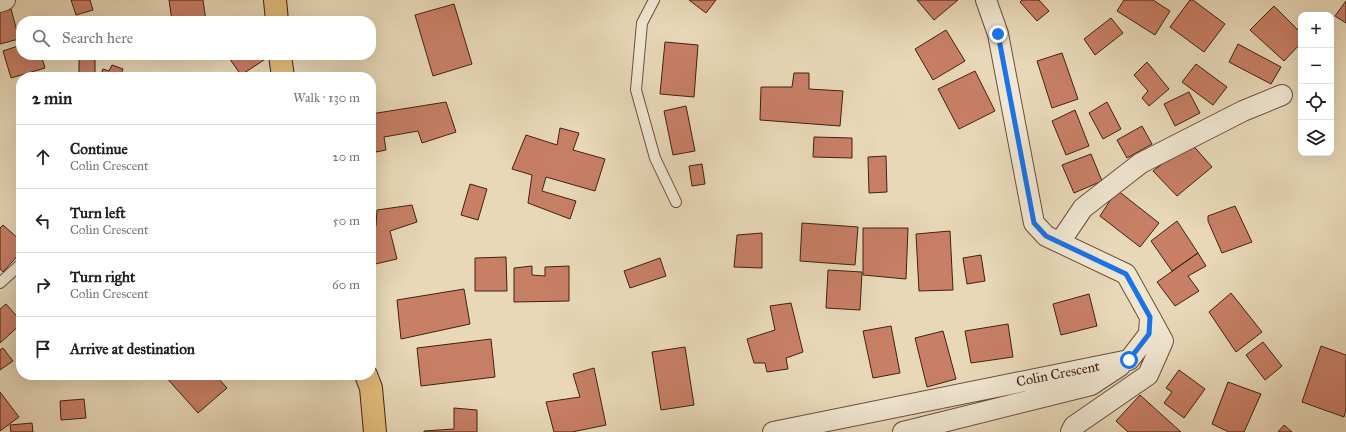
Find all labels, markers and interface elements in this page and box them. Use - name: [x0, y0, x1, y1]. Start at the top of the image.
- map controls: [1298, 12, 1334, 156]
- button: +: [1298, 12, 1334, 48]
- search box: [16, 16, 376, 60]
- route end: [989, 25, 1007, 43]
- icon: search: [30, 27, 52, 49]
- text: Search here: [62, 29, 133, 47]
- button: −: [1298, 48, 1334, 84]
- button: locate: [1298, 84, 1334, 120]
- text: 2 min: [32, 88, 72, 109]
- text: Walk · 130 m: [293, 90, 360, 106]
- button: layers: [1298, 120, 1334, 156]
- text: Continue: [70, 140, 128, 158]
- icon: ahead: [32, 146, 54, 168]
- text: 20 m: [332, 149, 360, 165]
- text: Colin Crescent: [70, 158, 149, 174]
- text: Turn left: [70, 204, 126, 222]
- icon: left: [32, 210, 54, 232]
- text: 50 m: [333, 213, 360, 229]
- text: Colin Crescent: [70, 222, 149, 238]
- text: Turn right: [70, 268, 135, 286]
- icon: right: [32, 274, 54, 296]
- text: 60 m: [332, 277, 360, 293]
- text: Colin Crescent: [70, 286, 149, 302]
- icon: arrive: [32, 338, 54, 360]
- text: Arrive at destination: [70, 340, 195, 358]
- route start: [1120, 351, 1138, 369]
- street label: Colin Crescent: [1015, 358, 1101, 390]

